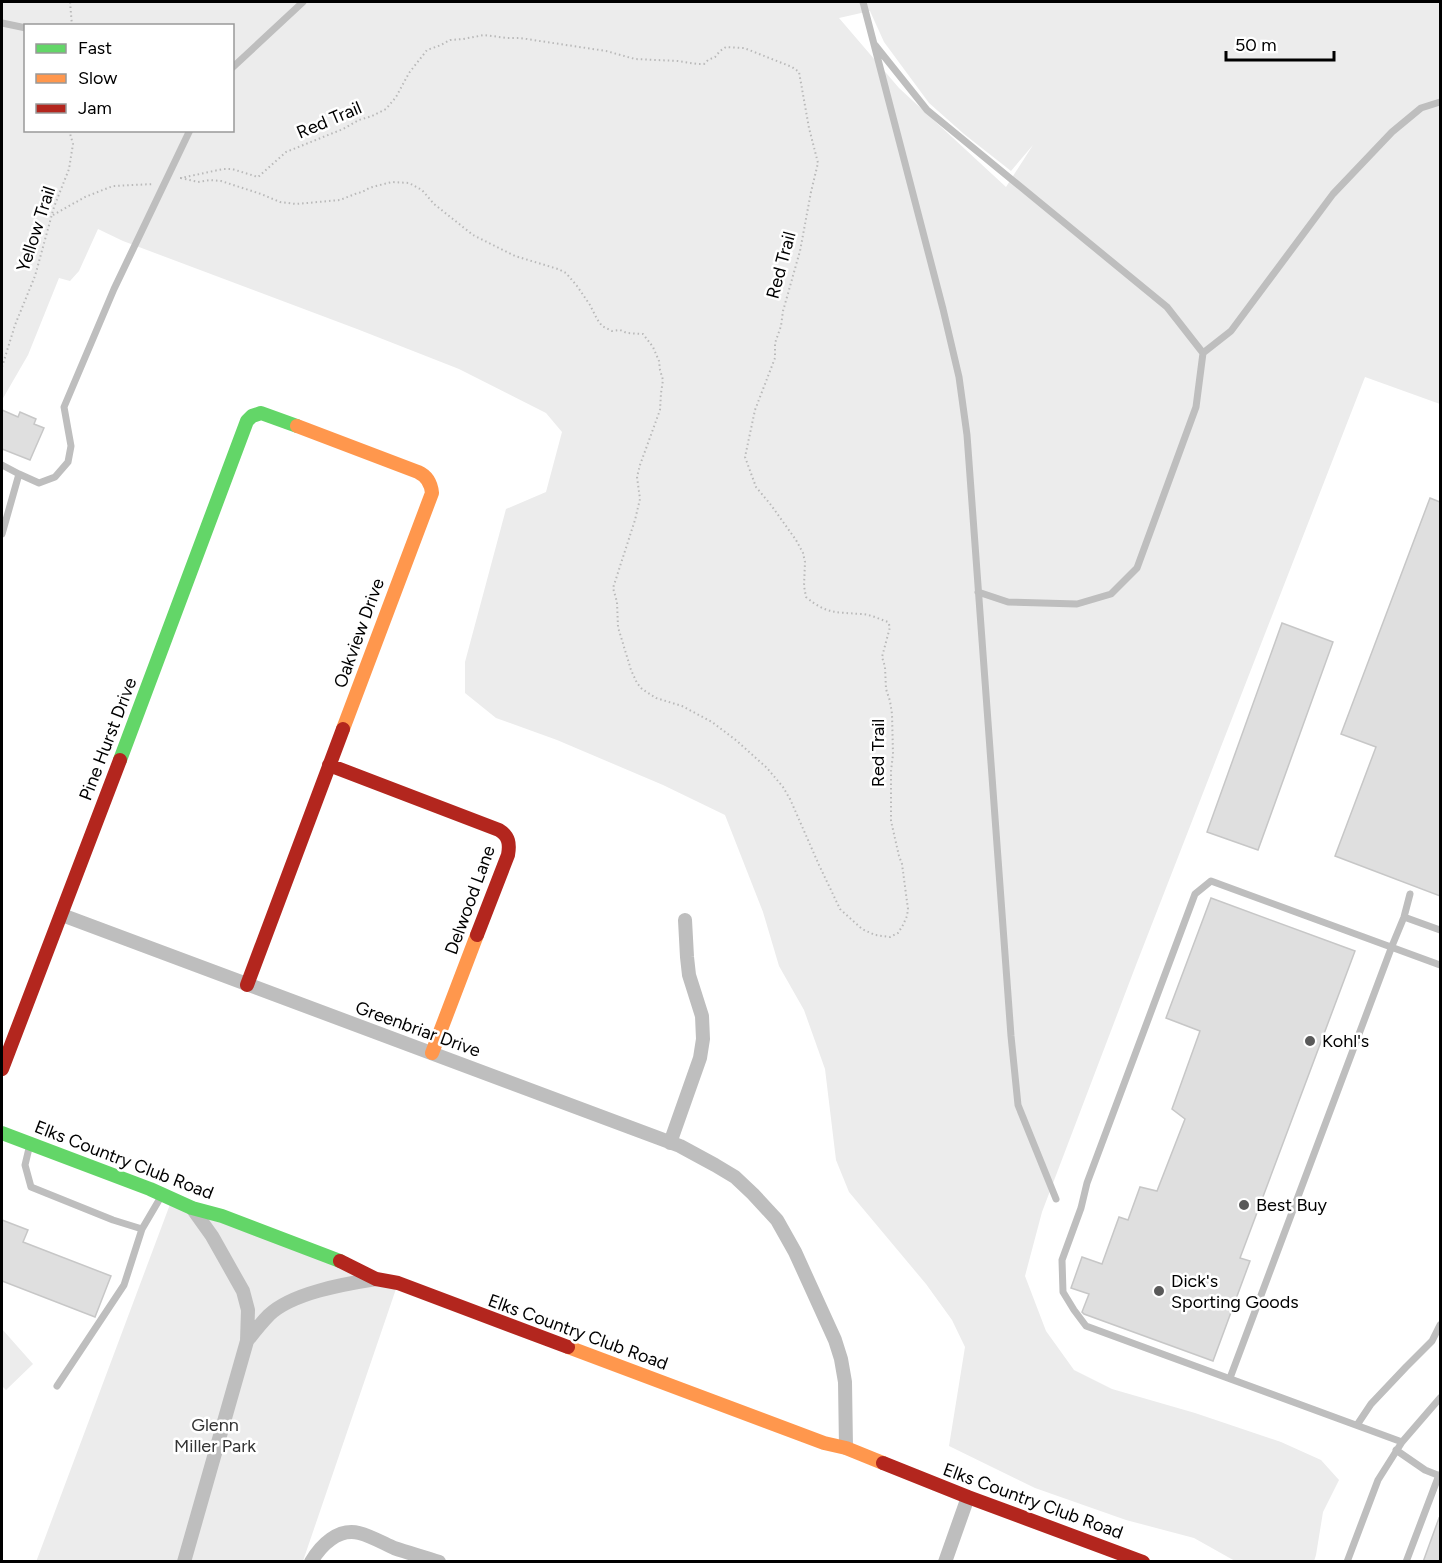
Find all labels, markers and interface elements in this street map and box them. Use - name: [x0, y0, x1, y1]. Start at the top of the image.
- legend: [24, 24, 234, 132]
- scale bar: [1226, 24, 1334, 62]
- text: 50 m: [1235, 34, 1277, 56]
- text: Fast: [78, 37, 112, 59]
- text: Slow: [78, 67, 117, 89]
- street label: Red Trail: [293, 96, 365, 144]
- text: Jam: [78, 97, 112, 119]
- street label: Yellow Trail: [12, 183, 60, 275]
- street label: Red Trail: [761, 229, 801, 301]
- street label: Oakview Drive: [329, 575, 389, 691]
- street label: Pine Hurst Drive: [74, 674, 142, 804]
- street label: Red Trail: [867, 719, 889, 787]
- street label: Delwood Lane: [440, 842, 500, 957]
- street label: Greenbriar Drive: [352, 996, 484, 1062]
- place label: Kohl's: [1322, 1030, 1369, 1052]
- marker: Kohl's: [1303, 1034, 1317, 1048]
- street label: Elks Country Club Road: [31, 1116, 217, 1204]
- place label: Best Buy: [1256, 1194, 1328, 1216]
- marker: Best Buy: [1237, 1198, 1251, 1212]
- place label: Dick's Sporting Goods: [1171, 1270, 1299, 1313]
- marker: Dick's Sporting Goods: [1152, 1284, 1166, 1298]
- street label: Elks Country Club Road: [485, 1289, 671, 1375]
- park label: Glenn Miller Park: [174, 1414, 256, 1457]
- street label: Elks Country Club Road: [940, 1458, 1126, 1544]

